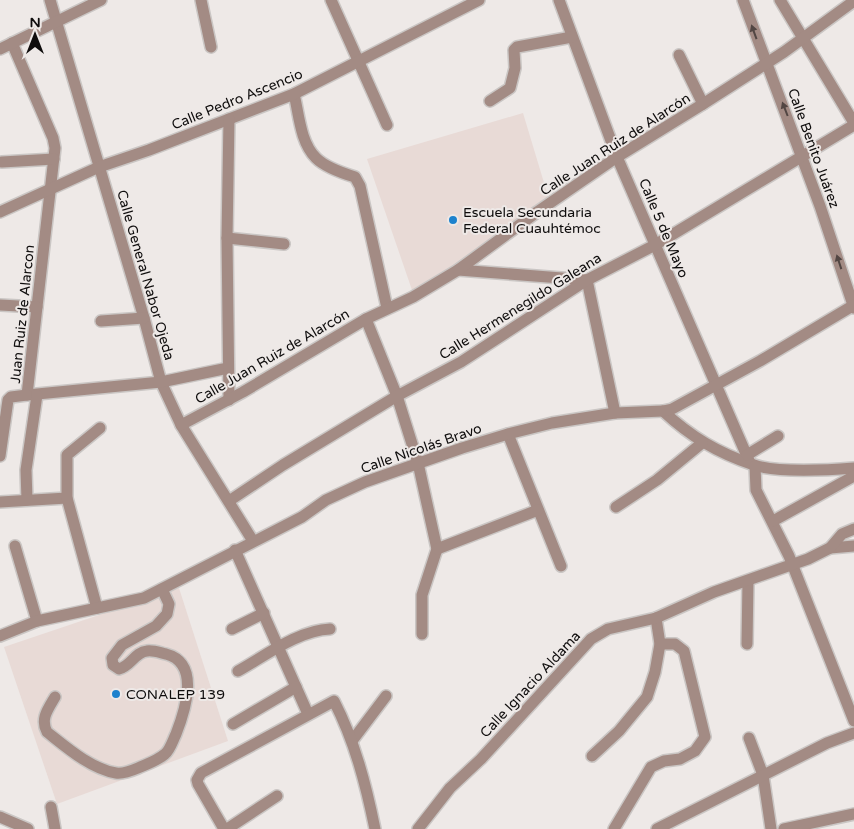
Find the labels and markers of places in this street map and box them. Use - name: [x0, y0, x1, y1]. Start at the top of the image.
- place label: Escuela Secundaria Federal Cuauhtémoc: [463, 204, 601, 237]
- marker: Escuela Secundaria Federal Cuauhtémoc: [447, 214, 459, 226]
- place label: CONALEP 139: [126, 686, 225, 703]
- marker: CONALEP 139: [110, 688, 122, 700]

